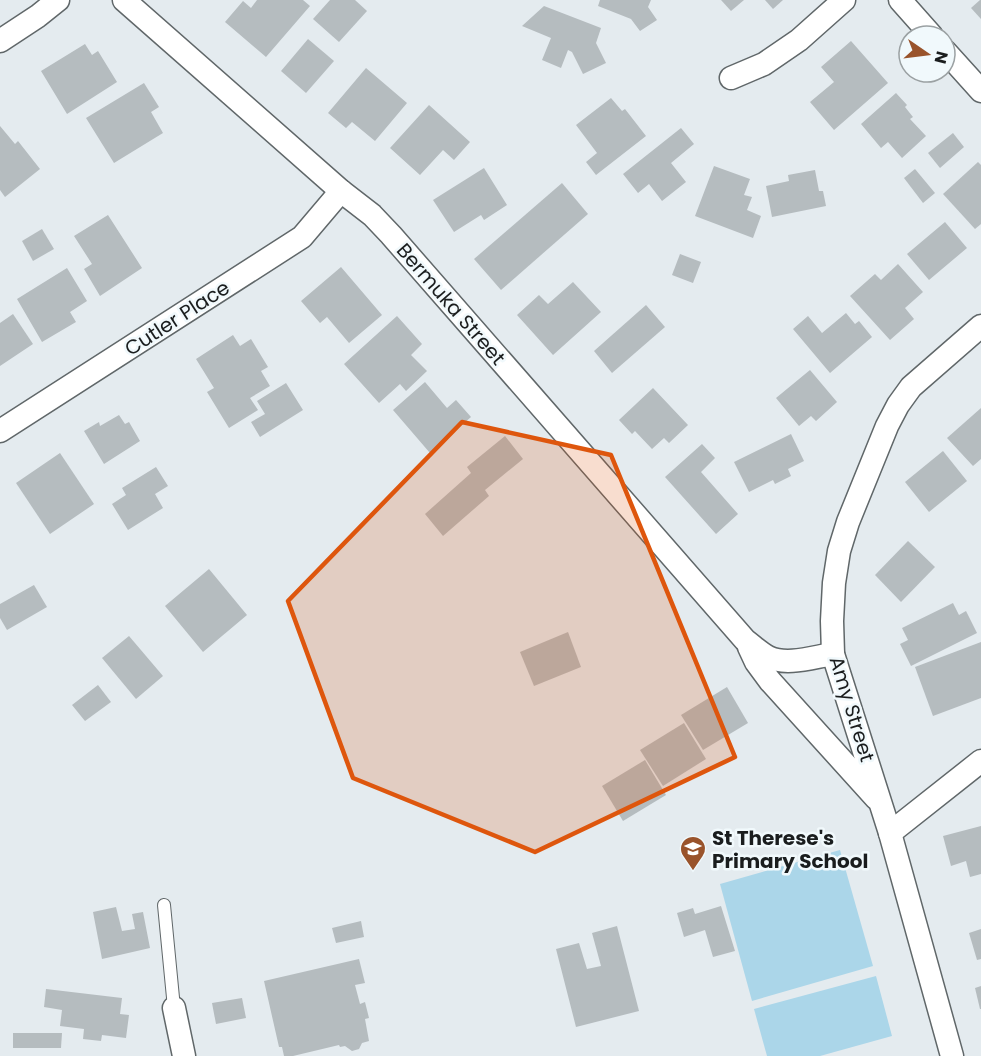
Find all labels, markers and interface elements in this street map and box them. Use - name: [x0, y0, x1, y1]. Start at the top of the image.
- north arrow: [897, 24, 957, 84]
- text: N: [928, 49, 954, 66]
- street label: Bermuka Street: [390, 237, 512, 371]
- street label: Cutler Place: [119, 274, 235, 362]
- street label: Amy Street: [823, 653, 881, 765]
- place label: St Therese's Primary School: [712, 824, 868, 875]
- school or university icon: St Therese's Primary School: [678, 834, 708, 872]

